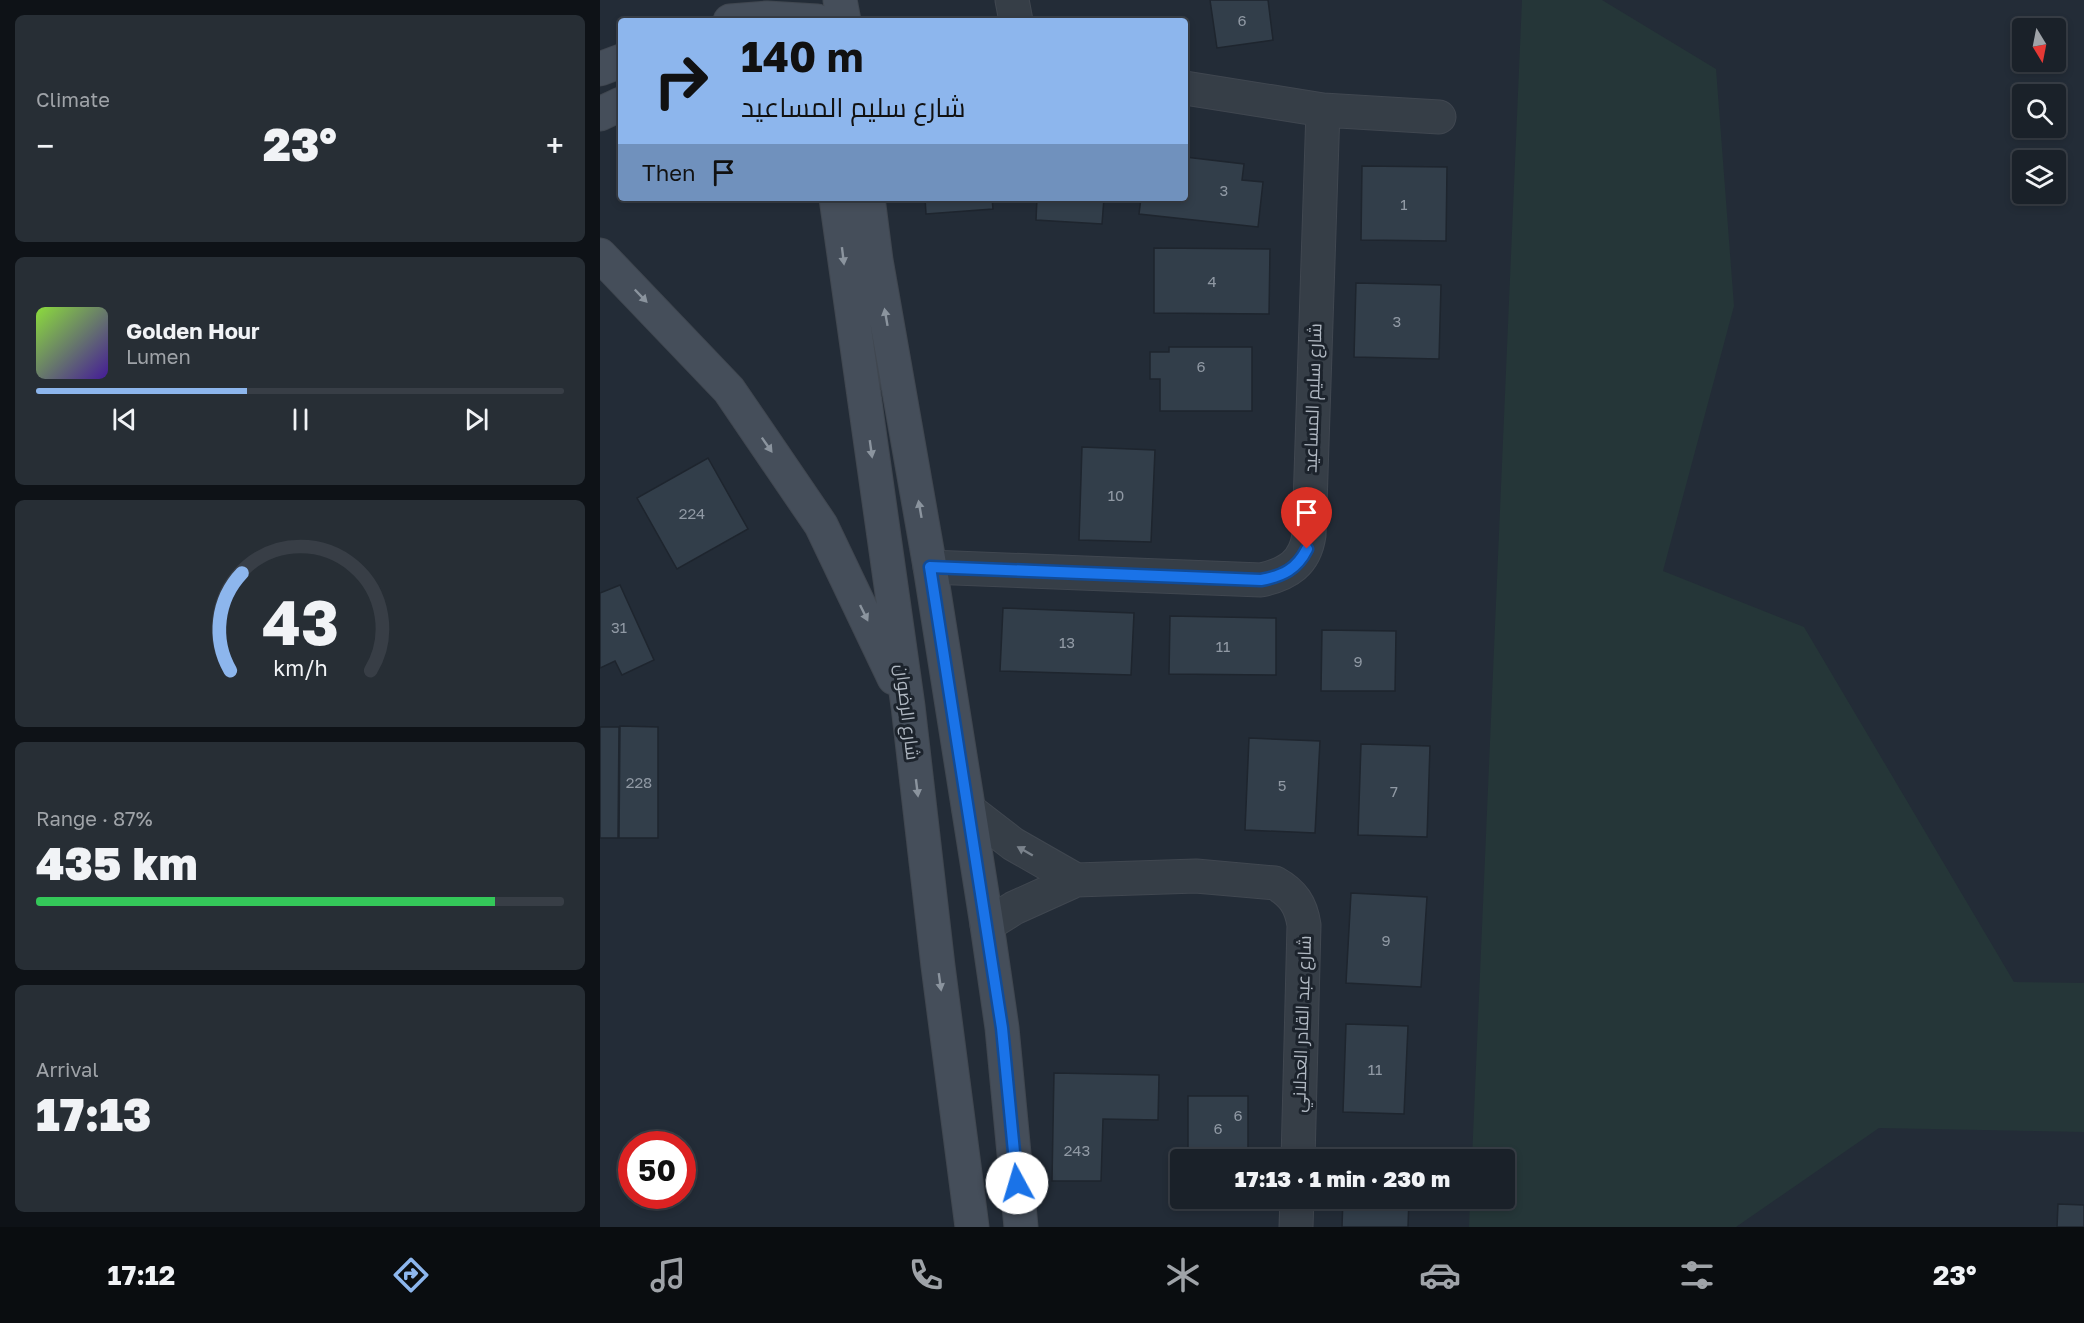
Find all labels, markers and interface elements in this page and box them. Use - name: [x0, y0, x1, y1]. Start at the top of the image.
- house number: 6: [1237, 11, 1247, 29]
- north arrow: [2012, 18, 2066, 72]
- map controls: [2012, 18, 2066, 204]
- text: 140 m: [741, 31, 863, 81]
- icon: right: [642, 42, 720, 120]
- button: search: [2012, 84, 2066, 138]
- text: Climate: [36, 87, 110, 111]
- text: شارع سليم المساعيد: [741, 91, 966, 123]
- text: 23°: [263, 117, 337, 171]
- text: −: [36, 126, 54, 165]
- text: +: [546, 126, 564, 165]
- button: layers: [2012, 150, 2066, 204]
- icon: arrive: [707, 156, 740, 189]
- text: Then: [642, 159, 695, 186]
- house number: 3: [1220, 181, 1228, 199]
- house number: 1: [1400, 195, 1408, 213]
- one-way arrow: [839, 247, 848, 266]
- house number: 4: [1207, 272, 1217, 290]
- one-way arrow: [634, 289, 648, 303]
- one-way arrow: [881, 307, 890, 326]
- house number: 3: [1393, 312, 1401, 330]
- text: Golden Hour: [126, 317, 260, 344]
- street label: شارع سليم المساعيد: [1298, 323, 1328, 473]
- text: Lumen: [126, 344, 191, 368]
- house number: 6: [1196, 357, 1206, 375]
- icon: previous: [108, 403, 141, 436]
- icon: pause: [284, 403, 317, 436]
- icon: next: [460, 403, 493, 436]
- one-way arrow: [761, 437, 772, 453]
- one-way arrow: [867, 440, 876, 459]
- house number: 10: [1108, 486, 1124, 504]
- pin: [1281, 487, 1332, 549]
- icon: arrive: [1290, 496, 1323, 529]
- one-way arrow: [915, 499, 924, 518]
- house number: 224: [679, 504, 705, 522]
- text: 43: [261, 584, 339, 659]
- one-way arrow: [859, 605, 868, 622]
- house number: 31: [611, 618, 627, 636]
- house number: 13: [1059, 633, 1075, 651]
- house number: 11: [1216, 637, 1230, 655]
- house number: 9: [1353, 652, 1363, 670]
- text: km/h: [273, 655, 327, 681]
- street label: شارع الرضوان: [889, 663, 925, 762]
- house number: 228: [626, 773, 652, 791]
- house number: 5: [1278, 776, 1286, 794]
- one-way arrow: [913, 778, 922, 797]
- house number: 7: [1390, 782, 1398, 800]
- text: Range · 87%: [36, 806, 153, 830]
- text: 435 km: [36, 836, 198, 890]
- one-way arrow: [1016, 846, 1033, 856]
- house number: 9: [1381, 931, 1391, 949]
- street label: شارع عبد القادر العدلاني: [1287, 935, 1319, 1113]
- one-way arrow: [935, 972, 944, 991]
- text: Arrival: [36, 1057, 99, 1081]
- house number: 11: [1368, 1060, 1382, 1078]
- text: 17:13: [36, 1087, 151, 1141]
- house number: 6: [1233, 1106, 1243, 1124]
- house number: 6: [1213, 1119, 1223, 1137]
- speed limit sign: 50: [618, 1131, 696, 1209]
- house number: 243: [1064, 1141, 1090, 1159]
- position arrow: [985, 1151, 1049, 1215]
- text: 17:13 · 1 min · 230 m: [1235, 1165, 1450, 1192]
- icon: directions: [390, 1254, 432, 1296]
- icon: music: [647, 1254, 689, 1296]
- icon: phone: [905, 1254, 947, 1296]
- icon: climate: [1162, 1254, 1204, 1296]
- icon: car: [1419, 1254, 1461, 1296]
- icon: filters: [1676, 1254, 1718, 1296]
- text: 17:12: [108, 1259, 175, 1291]
- text: 23°: [1933, 1259, 1976, 1291]

